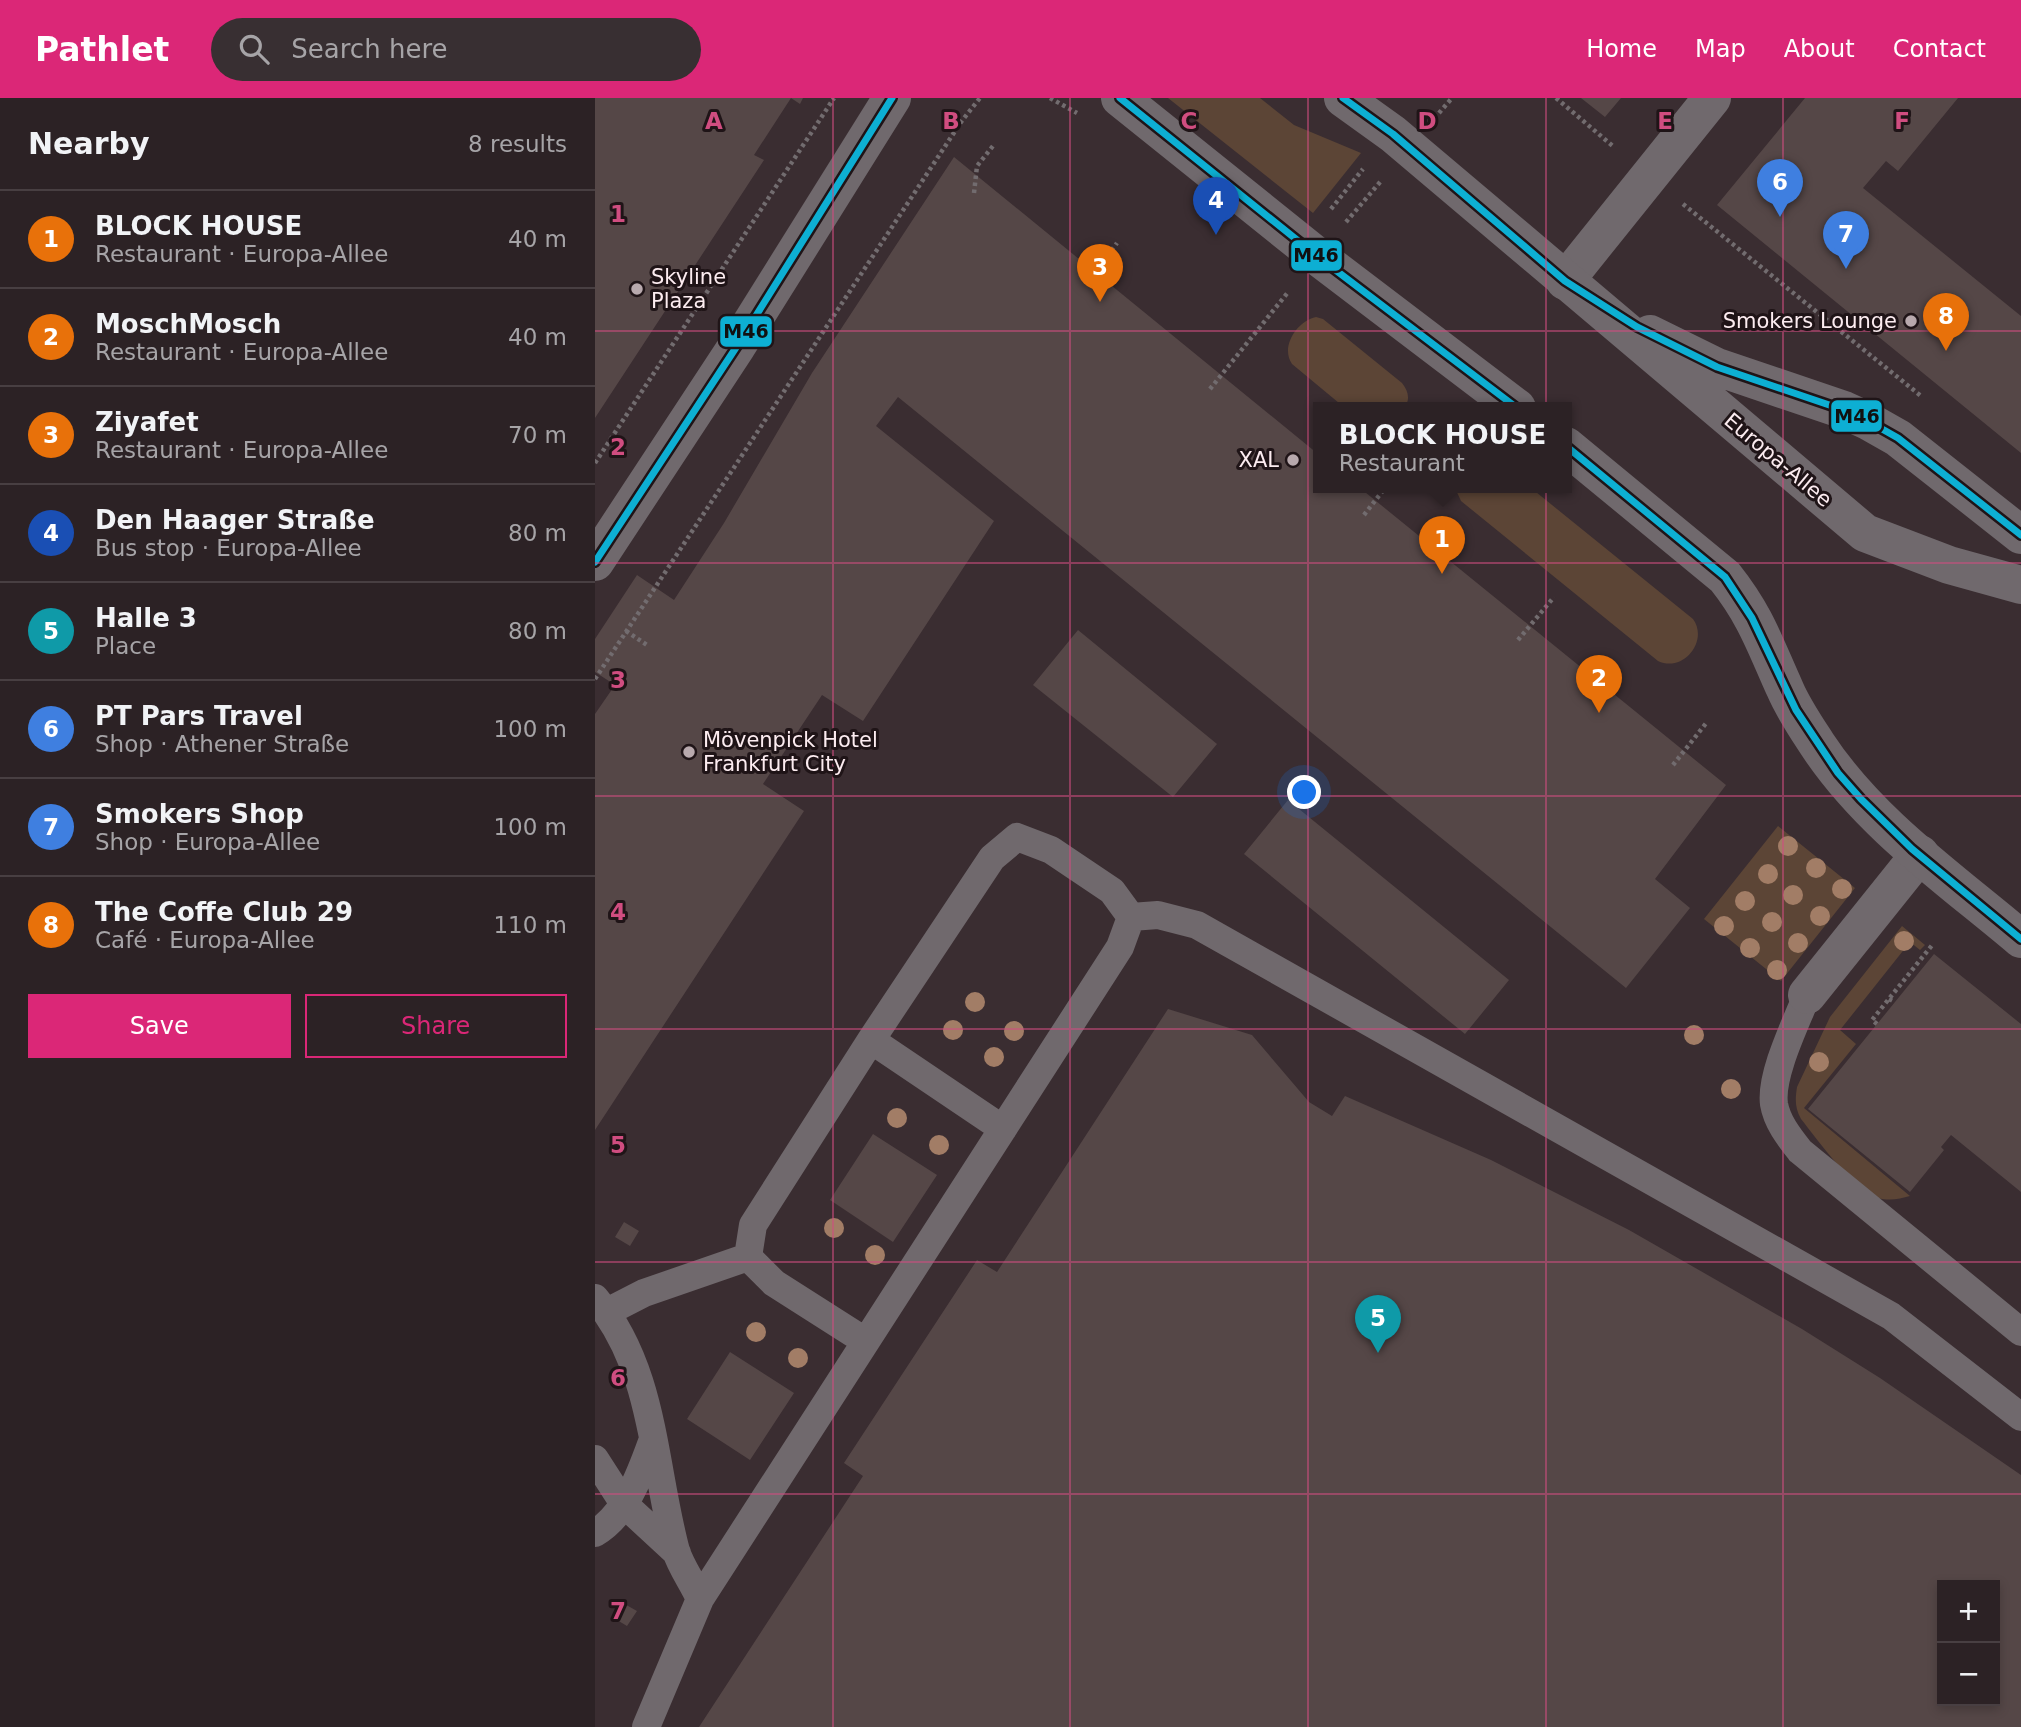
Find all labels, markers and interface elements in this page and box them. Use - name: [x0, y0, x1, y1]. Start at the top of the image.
- search box: [211, 18, 701, 81]
- text: Pathlet: [35, 30, 169, 69]
- icon: search: [235, 30, 273, 68]
- text: Search here: [291, 34, 448, 64]
- text: Home: [1586, 35, 1657, 63]
- text: Map: [1695, 35, 1746, 63]
- text: About: [1784, 35, 1855, 63]
- text: Contact: [1893, 35, 1986, 63]
- text: A: [705, 108, 723, 134]
- text: B: [942, 108, 960, 134]
- text: C: [1181, 108, 1197, 134]
- text: D: [1417, 108, 1437, 134]
- text: E: [1657, 108, 1673, 134]
- text: F: [1894, 108, 1910, 134]
- text: Nearby: [28, 126, 150, 161]
- text: 8 results: [468, 131, 567, 157]
- pin: 6: [1757, 159, 1803, 217]
- pin: 4: [1193, 177, 1239, 235]
- text: 1: [610, 201, 626, 227]
- text: BLOCK HOUSE: [95, 211, 302, 241]
- pin: 7: [1823, 211, 1869, 269]
- text: 1: [43, 226, 59, 252]
- text: 40 m: [508, 226, 567, 252]
- line badge: M46: [1290, 239, 1343, 272]
- text: Restaurant · Europa-Allee: [95, 241, 388, 267]
- pin: 3: [1077, 244, 1123, 302]
- text: M46: [1293, 244, 1339, 266]
- place label: Skyline Plaza: [651, 265, 726, 313]
- marker: Skyline Plaza: [629, 281, 645, 297]
- pin: 8: [1923, 293, 1969, 351]
- text: MoschMosch: [95, 309, 281, 339]
- place label: Smokers Lounge: [1723, 309, 1897, 333]
- marker: Smokers Lounge: [1903, 313, 1919, 329]
- line badge: M46: [719, 315, 773, 348]
- text: M46: [723, 320, 769, 342]
- text: 2: [43, 324, 59, 350]
- text: 40 m: [508, 324, 567, 350]
- text: Restaurant · Europa-Allee: [95, 339, 388, 365]
- line badge: M46: [1830, 399, 1883, 433]
- popup: [1313, 402, 1572, 493]
- text: M46: [1834, 405, 1880, 427]
- text: Ziyafet: [95, 407, 199, 437]
- street label: Europa-Allee: [1719, 408, 1837, 512]
- text: BLOCK HOUSE: [1339, 420, 1546, 450]
- text: 3: [43, 422, 59, 448]
- text: 70 m: [508, 422, 567, 448]
- text: 2: [610, 434, 626, 460]
- text: Restaurant · Europa-Allee: [95, 437, 388, 463]
- place label: XAL: [1239, 448, 1279, 472]
- text: Restaurant: [1339, 450, 1465, 476]
- marker: XAL: [1285, 452, 1301, 468]
- text: Den Haager Straße: [95, 505, 375, 535]
- pin: 1: [1419, 516, 1465, 574]
- text: 4: [43, 520, 59, 546]
- text: 80 m: [508, 520, 567, 546]
- text: Bus stop · Europa-Allee: [95, 535, 362, 561]
- text: Halle 3: [95, 603, 197, 633]
- text: 5: [43, 618, 59, 644]
- text: 80 m: [508, 618, 567, 644]
- text: Place: [95, 633, 156, 659]
- pin: 2: [1576, 655, 1622, 713]
- text: 3: [610, 667, 626, 693]
- text: PT Pars Travel: [95, 701, 303, 731]
- text: 6: [43, 716, 59, 742]
- text: 100 m: [493, 716, 567, 742]
- place label: Mövenpick Hotel Frankfurt City: [703, 728, 878, 776]
- text: Shop · Athener Straße: [95, 731, 349, 757]
- marker: Mövenpick Hotel Frankfurt City: [681, 744, 697, 760]
- your location: [1287, 775, 1321, 809]
- text: Smokers Shop: [95, 799, 304, 829]
- text: 7: [43, 814, 59, 840]
- text: 100 m: [493, 814, 567, 840]
- text: Shop · Europa-Allee: [95, 829, 320, 855]
- text: The Coffe Club 29: [95, 897, 353, 927]
- text: 4: [610, 899, 626, 925]
- text: 8: [43, 912, 59, 938]
- text: 110 m: [493, 912, 567, 938]
- text: Café · Europa-Allee: [95, 927, 315, 953]
- button: Save: [28, 994, 291, 1058]
- button: Share: [305, 994, 567, 1058]
- text: 5: [610, 1132, 626, 1158]
- pin: 5: [1355, 1295, 1401, 1353]
- text: 6: [610, 1365, 626, 1391]
- map controls: [1937, 1580, 2000, 1706]
- button: +: [1937, 1580, 2000, 1643]
- text: 7: [610, 1598, 626, 1624]
- button: −: [1937, 1643, 2000, 1706]

